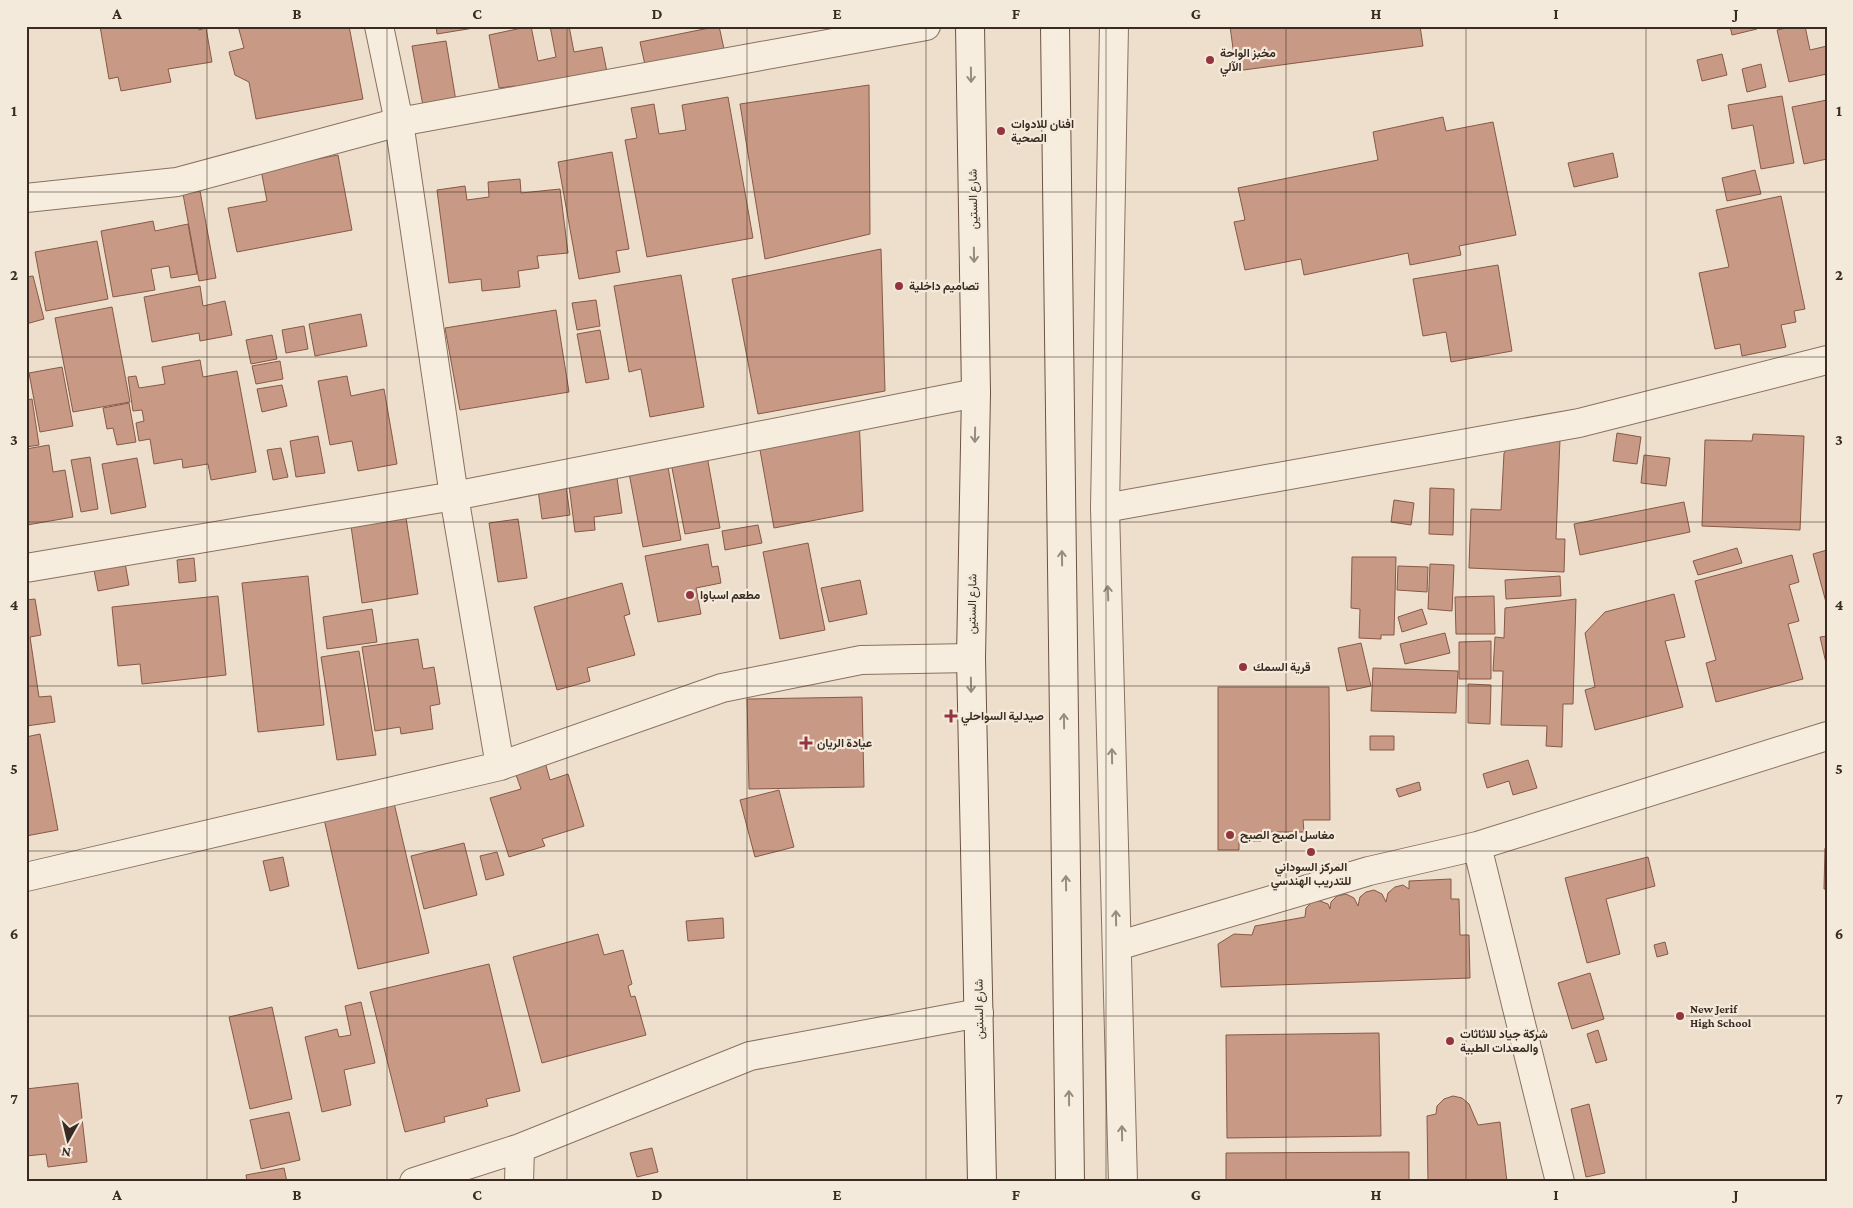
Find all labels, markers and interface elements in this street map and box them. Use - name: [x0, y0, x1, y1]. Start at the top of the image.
- text: A: [111, 5, 122, 22]
- text: B: [292, 5, 302, 22]
- text: C: [472, 5, 482, 22]
- text: D: [651, 5, 663, 22]
- text: E: [832, 5, 842, 22]
- text: F: [1012, 5, 1021, 22]
- text: G: [1191, 5, 1201, 22]
- text: H: [1371, 5, 1382, 22]
- text: I: [1553, 5, 1559, 22]
- text: J: [1731, 5, 1739, 22]
- place label: مخبز الواحة الآلي: [1220, 46, 1276, 77]
- marker: مخبز الواحة الآلي: [1204, 54, 1216, 66]
- one-way arrow: [966, 66, 976, 83]
- text: 1: [11, 102, 17, 119]
- text: 1: [1836, 102, 1842, 119]
- place label: افنان للادوات الصحية: [1011, 117, 1074, 145]
- marker: افنان للادوات الصحية: [995, 125, 1007, 137]
- street label: شارع الستين: [965, 169, 983, 229]
- one-way arrow: [969, 247, 978, 263]
- text: 2: [10, 266, 18, 283]
- text: 2: [1835, 266, 1843, 283]
- place label: تصاميم داخلية: [909, 279, 979, 294]
- marker: تصاميم داخلية: [893, 280, 905, 292]
- one-way arrow: [970, 426, 980, 443]
- text: 3: [10, 431, 18, 448]
- text: 3: [1835, 431, 1843, 448]
- one-way arrow: [1057, 550, 1067, 566]
- street label: شارع الستين: [964, 574, 982, 634]
- one-way arrow: [1103, 585, 1113, 602]
- place label: مطعم اسباوا: [700, 588, 761, 603]
- marker: مطعم اسباوا: [684, 589, 696, 601]
- text: 4: [10, 596, 19, 613]
- text: 4: [1835, 596, 1844, 613]
- place label: قرية السمك: [1253, 660, 1311, 675]
- marker: قرية السمك: [1237, 661, 1249, 673]
- one-way arrow: [966, 676, 976, 693]
- place label: صيدلية السواحلي: [961, 709, 1044, 726]
- marker: صيدلية السواحلي: [945, 710, 957, 722]
- one-way arrow: [1059, 713, 1069, 729]
- marker: عيادة الريان: [799, 736, 813, 750]
- place label: عيادة الريان: [817, 736, 872, 751]
- one-way arrow: [1107, 748, 1117, 764]
- text: 5: [10, 760, 18, 777]
- text: 5: [1835, 760, 1843, 777]
- place label: مغاسل اصبح الصبح: [1240, 828, 1335, 843]
- marker: مغاسل اصبح الصبح: [1224, 829, 1236, 841]
- marker: المركز السوداني للتدريب الهندسي: [1305, 846, 1317, 858]
- place label: المركز السوداني للتدريب الهندسي: [1271, 860, 1351, 891]
- one-way arrow: [1061, 875, 1071, 892]
- one-way arrow: [1111, 910, 1121, 926]
- text: 6: [10, 925, 18, 942]
- text: 6: [1835, 925, 1843, 942]
- street label: شارع الستين: [971, 979, 989, 1039]
- place label: New Jerif High School: [1690, 1002, 1752, 1030]
- marker: New Jerif High School: [1674, 1010, 1686, 1022]
- place label: شركة جياد للاثاثات والمعدات الطبية: [1460, 1027, 1548, 1056]
- marker: شركة جياد للاثاثات والمعدات الطبية: [1444, 1035, 1456, 1047]
- text: 7: [10, 1090, 18, 1107]
- one-way arrow: [1064, 1090, 1074, 1106]
- text: 7: [1835, 1090, 1843, 1107]
- north arrow: [42, 1116, 92, 1166]
- one-way arrow: [1117, 1125, 1126, 1141]
- text: N: [60, 1144, 72, 1161]
- text: A: [111, 1186, 122, 1203]
- text: B: [292, 1186, 302, 1203]
- text: C: [472, 1186, 482, 1203]
- text: D: [651, 1186, 663, 1203]
- text: E: [832, 1186, 842, 1203]
- text: F: [1012, 1186, 1021, 1203]
- text: G: [1191, 1186, 1201, 1203]
- text: H: [1371, 1186, 1382, 1203]
- text: I: [1553, 1186, 1559, 1203]
- text: J: [1731, 1186, 1739, 1203]

